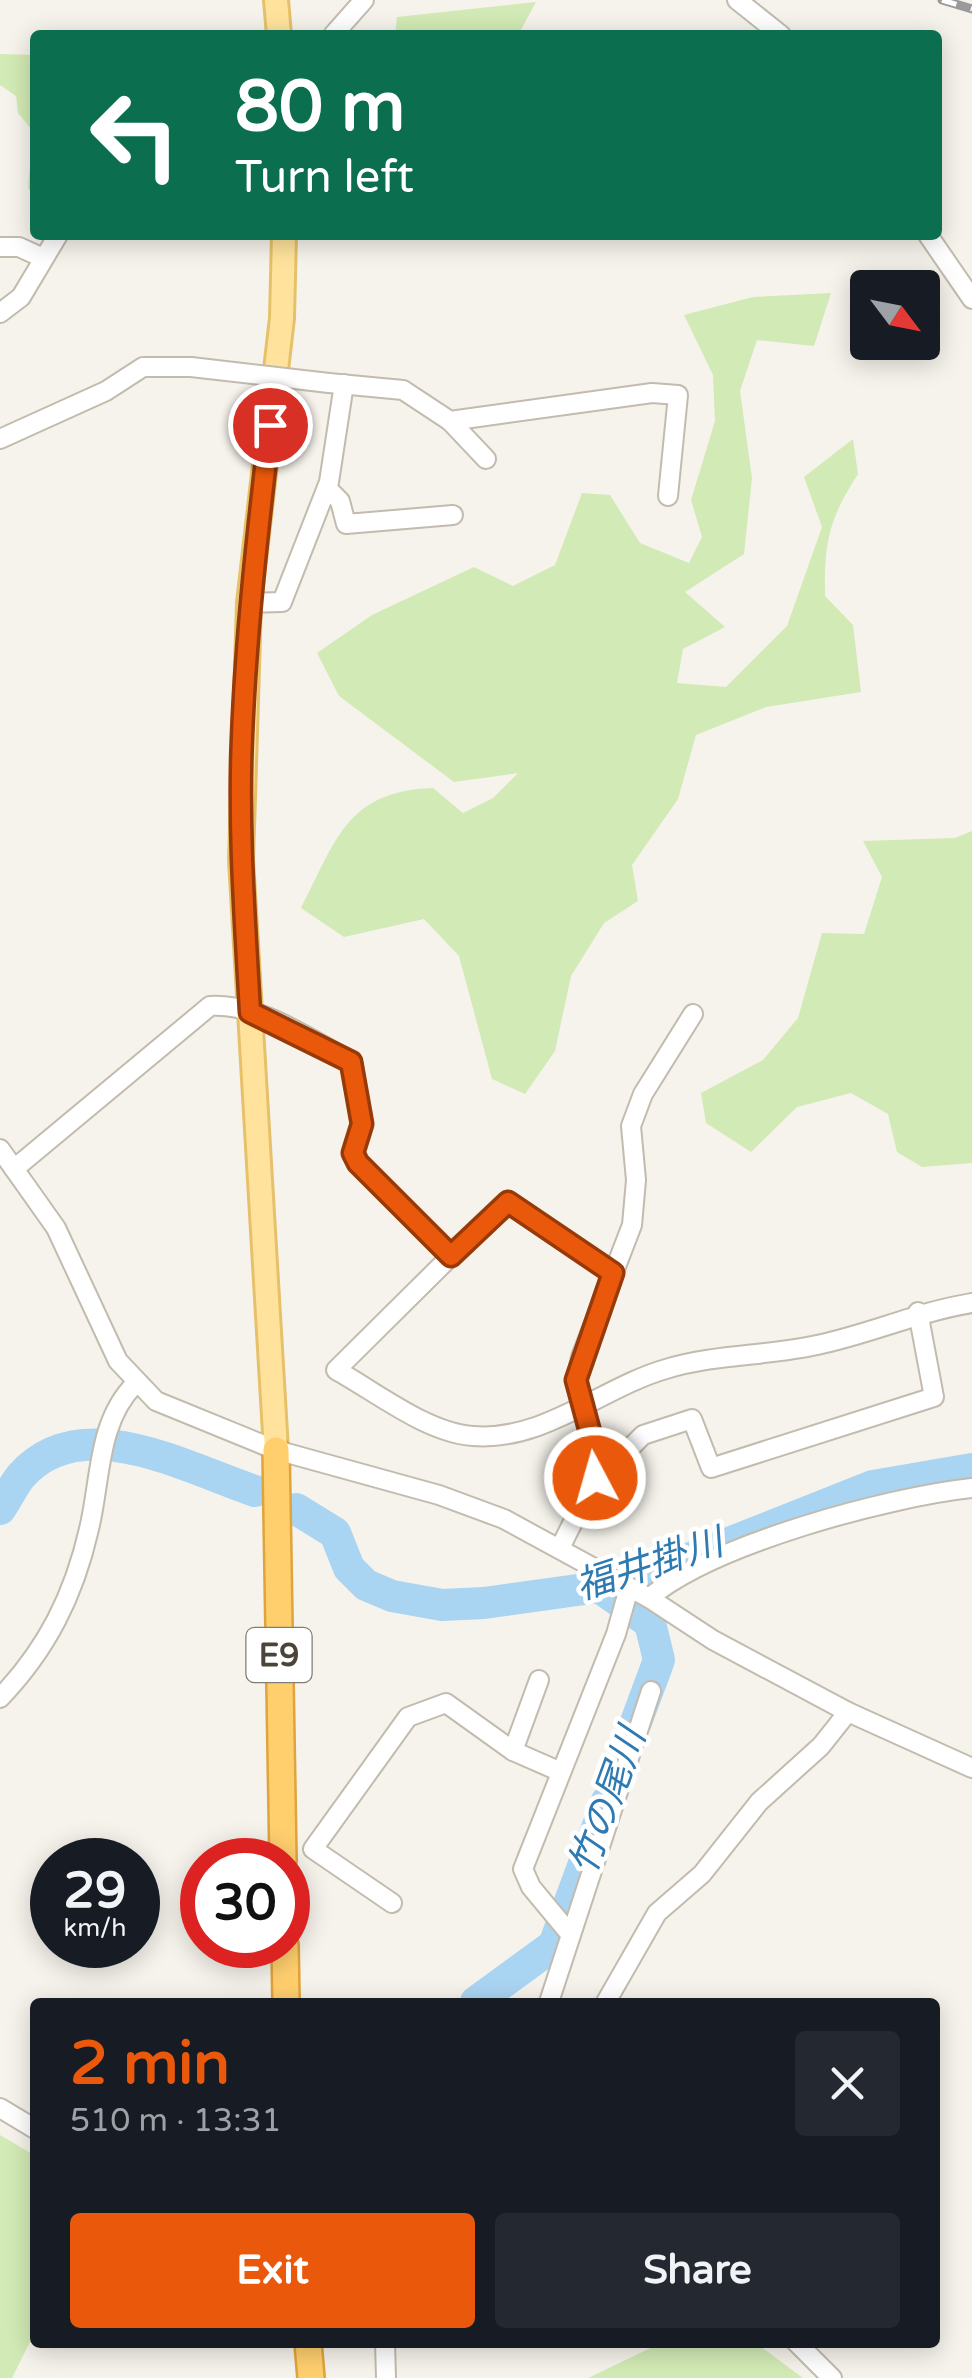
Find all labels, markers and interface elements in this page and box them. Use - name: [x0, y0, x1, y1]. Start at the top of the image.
- text: 80 m: [235, 66, 405, 150]
- icon: left: [70, 70, 200, 200]
- text: Turn left: [235, 151, 414, 205]
- north arrow: [850, 270, 940, 360]
- map controls: [850, 270, 940, 360]
- pin: [228, 383, 313, 468]
- icon: arrive: [243, 398, 298, 453]
- position arrow: [543, 1426, 647, 1530]
- water label: 福井掛川: [570, 1518, 732, 1610]
- road number: E9: [246, 1628, 312, 1682]
- water label: 竹の尾川: [560, 1718, 657, 1881]
- speed limit sign: 30: [180, 1838, 310, 1968]
- text: 29: [64, 1861, 126, 1921]
- text: km/h: [64, 1913, 126, 1943]
- text: 2 min: [70, 2028, 230, 2100]
- button: close: [795, 2031, 900, 2136]
- text: 510 m · 13:31: [70, 2102, 282, 2140]
- button: Exit: [70, 2213, 475, 2328]
- button: Share: [495, 2213, 900, 2328]

